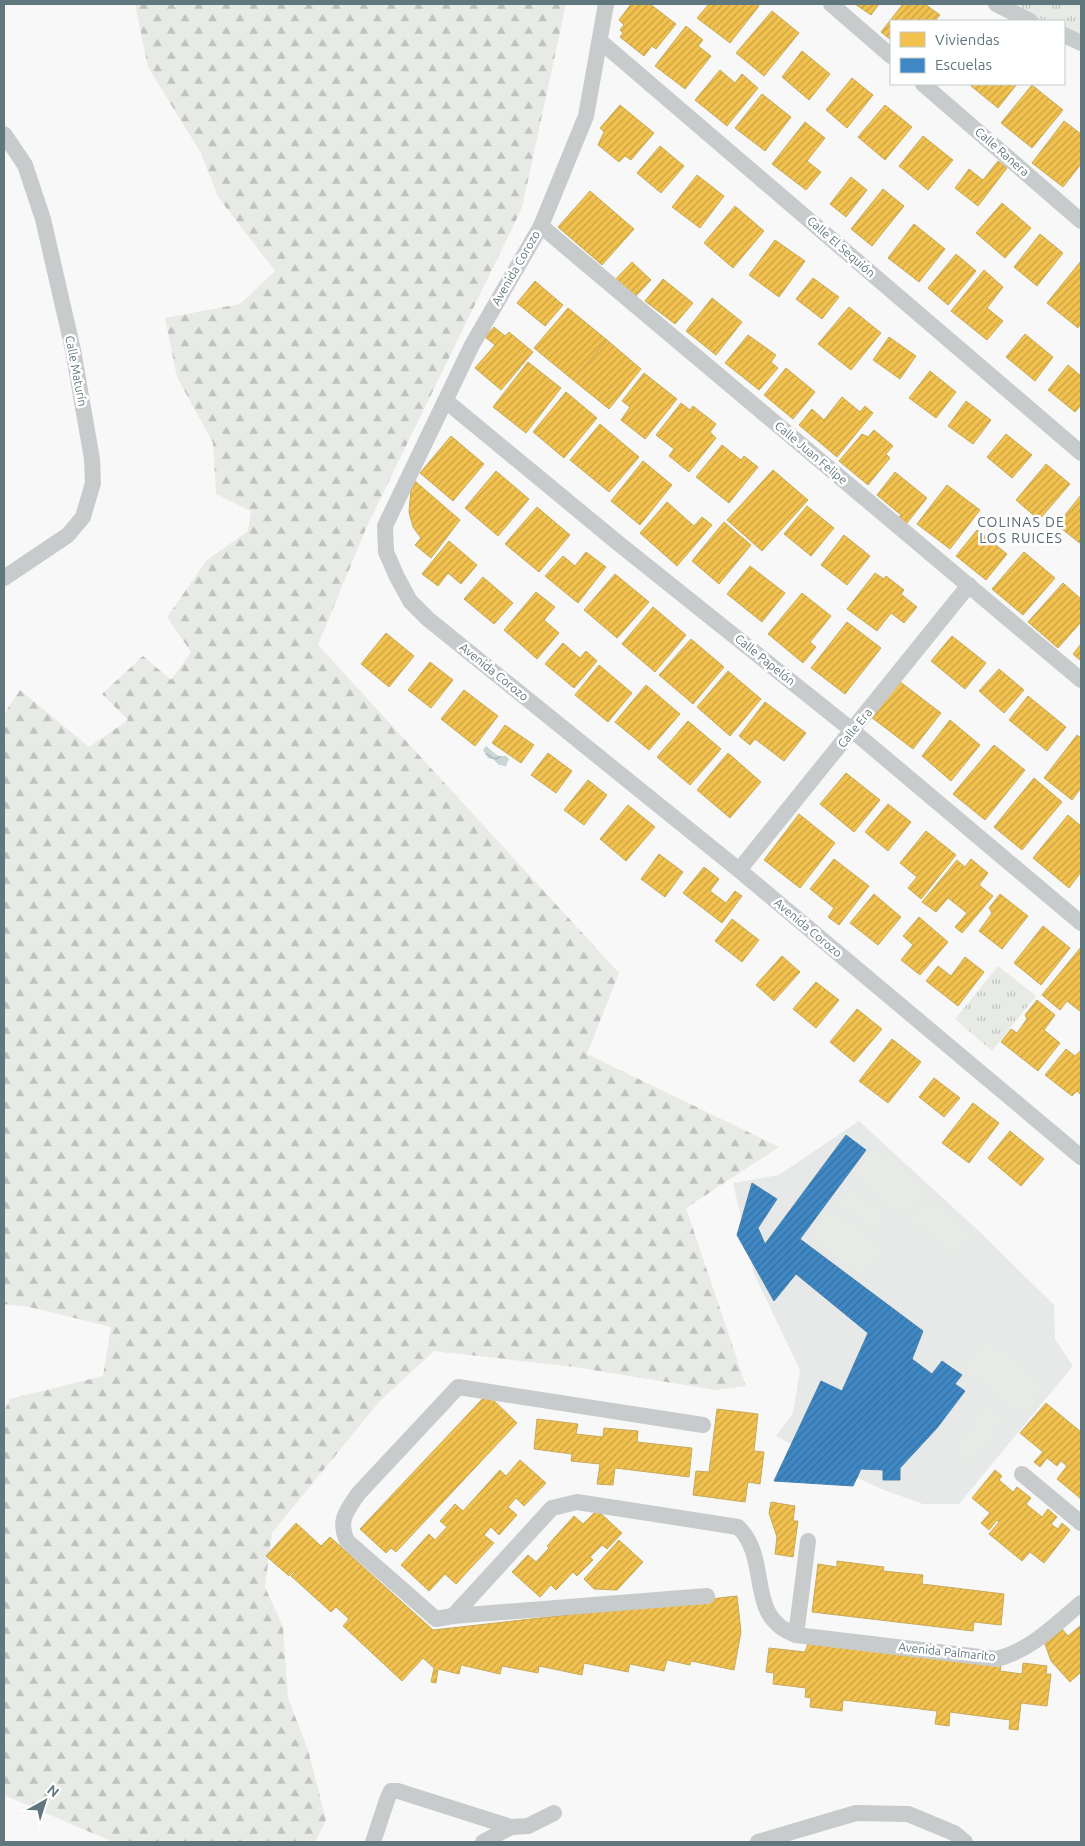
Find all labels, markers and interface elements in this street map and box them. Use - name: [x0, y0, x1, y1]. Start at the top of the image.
- legend: [890, 20, 1065, 85]
- text: Viviendas: [935, 31, 999, 48]
- text: Escuelas: [935, 56, 992, 73]
- street label: Calle Ranera: [973, 125, 1032, 179]
- street label: Calle El Sequión: [805, 214, 878, 280]
- street label: Avenida Corozo: [489, 228, 542, 307]
- street label: Calle Maturín: [63, 334, 90, 407]
- street label: Calle Juan Felipe: [773, 419, 850, 487]
- district label: COLINAS DE LOS RUICES: [977, 514, 1065, 546]
- street label: Calle Papelón: [733, 632, 798, 688]
- street label: Avenida Corozo: [458, 640, 531, 703]
- street label: Calle Era: [835, 705, 874, 750]
- street label: Avenida Corozo: [772, 896, 845, 960]
- street label: Avenida Palmarito: [898, 1640, 996, 1663]
- north arrow: [20, 1776, 70, 1826]
- text: N: [44, 1781, 62, 1800]

